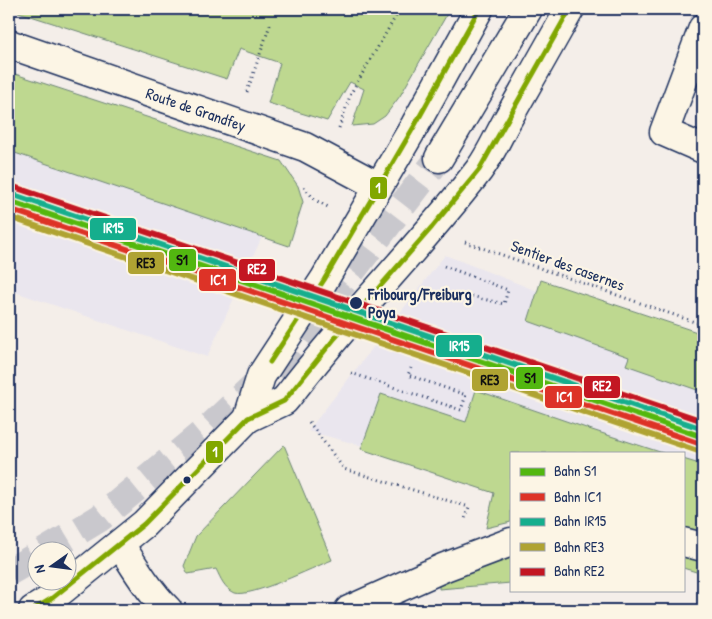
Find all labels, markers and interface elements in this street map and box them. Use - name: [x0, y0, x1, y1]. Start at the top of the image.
- street label: Route de Grandfey: [143, 82, 249, 136]
- line badge: 1: [369, 176, 388, 200]
- text: 1: [375, 178, 381, 197]
- line badge: IR15: [89, 217, 137, 241]
- text: IR15: [103, 218, 123, 237]
- street label: Sentier des casernes: [508, 234, 628, 296]
- line badge: S1: [168, 248, 197, 272]
- text: S1: [176, 250, 188, 269]
- line badge: RE3: [127, 251, 165, 275]
- text: RE3: [137, 253, 156, 272]
- line badge: RE2: [238, 258, 276, 282]
- text: RE2: [247, 259, 267, 278]
- line badge: IC1: [198, 268, 237, 292]
- text: IC1: [210, 270, 226, 289]
- place label: Fribourg/Freiburg Poya: [367, 283, 472, 324]
- marker: Fribourg/Freiburg Poya: [348, 295, 364, 311]
- line badge: IR15: [435, 334, 483, 358]
- text: IR15: [449, 336, 469, 355]
- line badge: S1: [515, 366, 544, 390]
- line badge: RE3: [471, 368, 509, 392]
- text: S1: [524, 368, 536, 387]
- text: RE3: [481, 370, 500, 389]
- line badge: RE2: [583, 375, 621, 399]
- text: RE2: [592, 376, 612, 395]
- line badge: IC1: [544, 385, 583, 409]
- text: IC1: [556, 387, 572, 406]
- line badge: 1: [205, 440, 224, 464]
- text: 1: [212, 442, 218, 461]
- legend: [510, 452, 684, 592]
- text: Bahn S1: [554, 460, 596, 481]
- unlabelled marker: [182, 475, 192, 485]
- text: Bahn IC1: [554, 486, 601, 507]
- text: Bahn IR15: [554, 510, 607, 531]
- text: Bahn RE3: [554, 536, 604, 557]
- north arrow: [28, 542, 78, 592]
- text: Bahn RE2: [554, 560, 604, 581]
- text: N: [29, 563, 49, 575]

